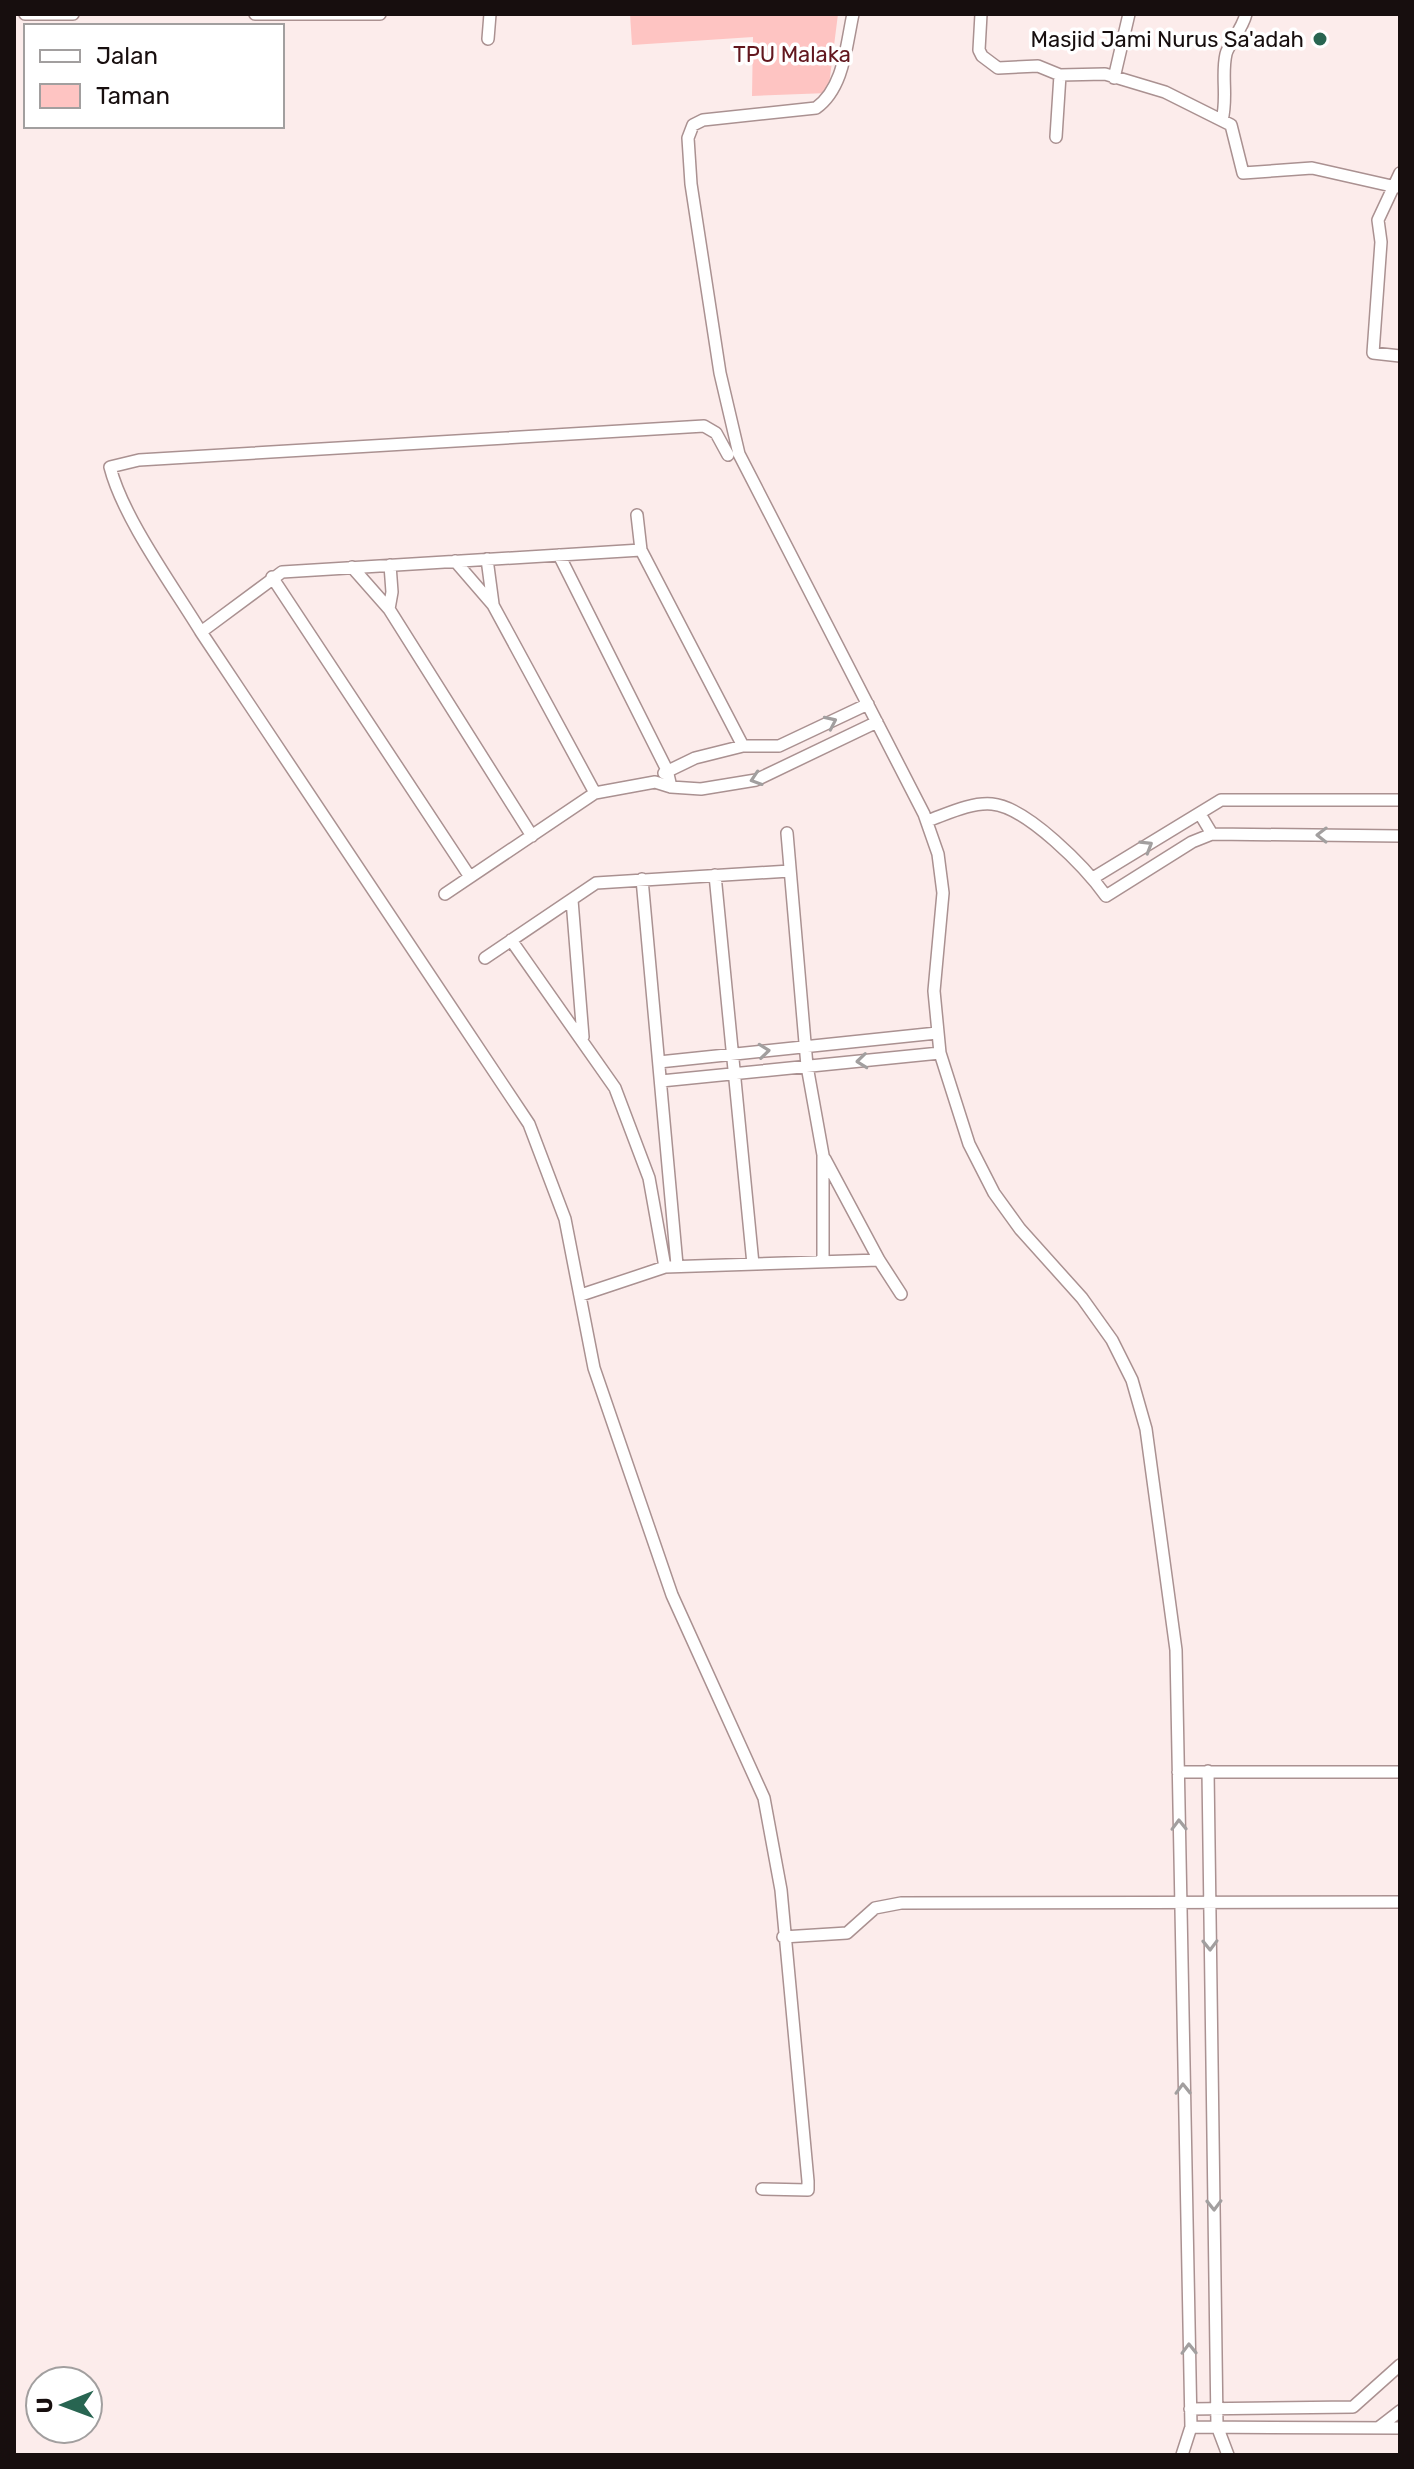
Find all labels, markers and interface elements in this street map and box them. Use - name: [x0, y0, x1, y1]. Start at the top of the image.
- legend: [24, 24, 284, 128]
- place label: Masjid Jami Nurus Sa'adah: [1031, 26, 1304, 53]
- marker: Masjid Jami Nurus Sa'adah: [1311, 30, 1329, 48]
- park label: TPU Malaka: [733, 41, 851, 68]
- text: Jalan: [96, 42, 158, 70]
- text: Taman: [96, 82, 170, 110]
- one-way arrow: [822, 716, 837, 732]
- one-way arrow: [750, 769, 764, 785]
- one-way arrow: [1315, 827, 1328, 844]
- one-way arrow: [1138, 840, 1153, 856]
- one-way arrow: [758, 1042, 771, 1059]
- one-way arrow: [855, 1052, 868, 1069]
- one-way arrow: [1170, 1818, 1188, 1831]
- one-way arrow: [1201, 1939, 1219, 1952]
- one-way arrow: [1174, 2082, 1191, 2095]
- one-way arrow: [1205, 2199, 1223, 2212]
- one-way arrow: [1180, 2342, 1198, 2355]
- north arrow: [24, 2365, 104, 2445]
- text: U: [31, 2397, 58, 2414]

